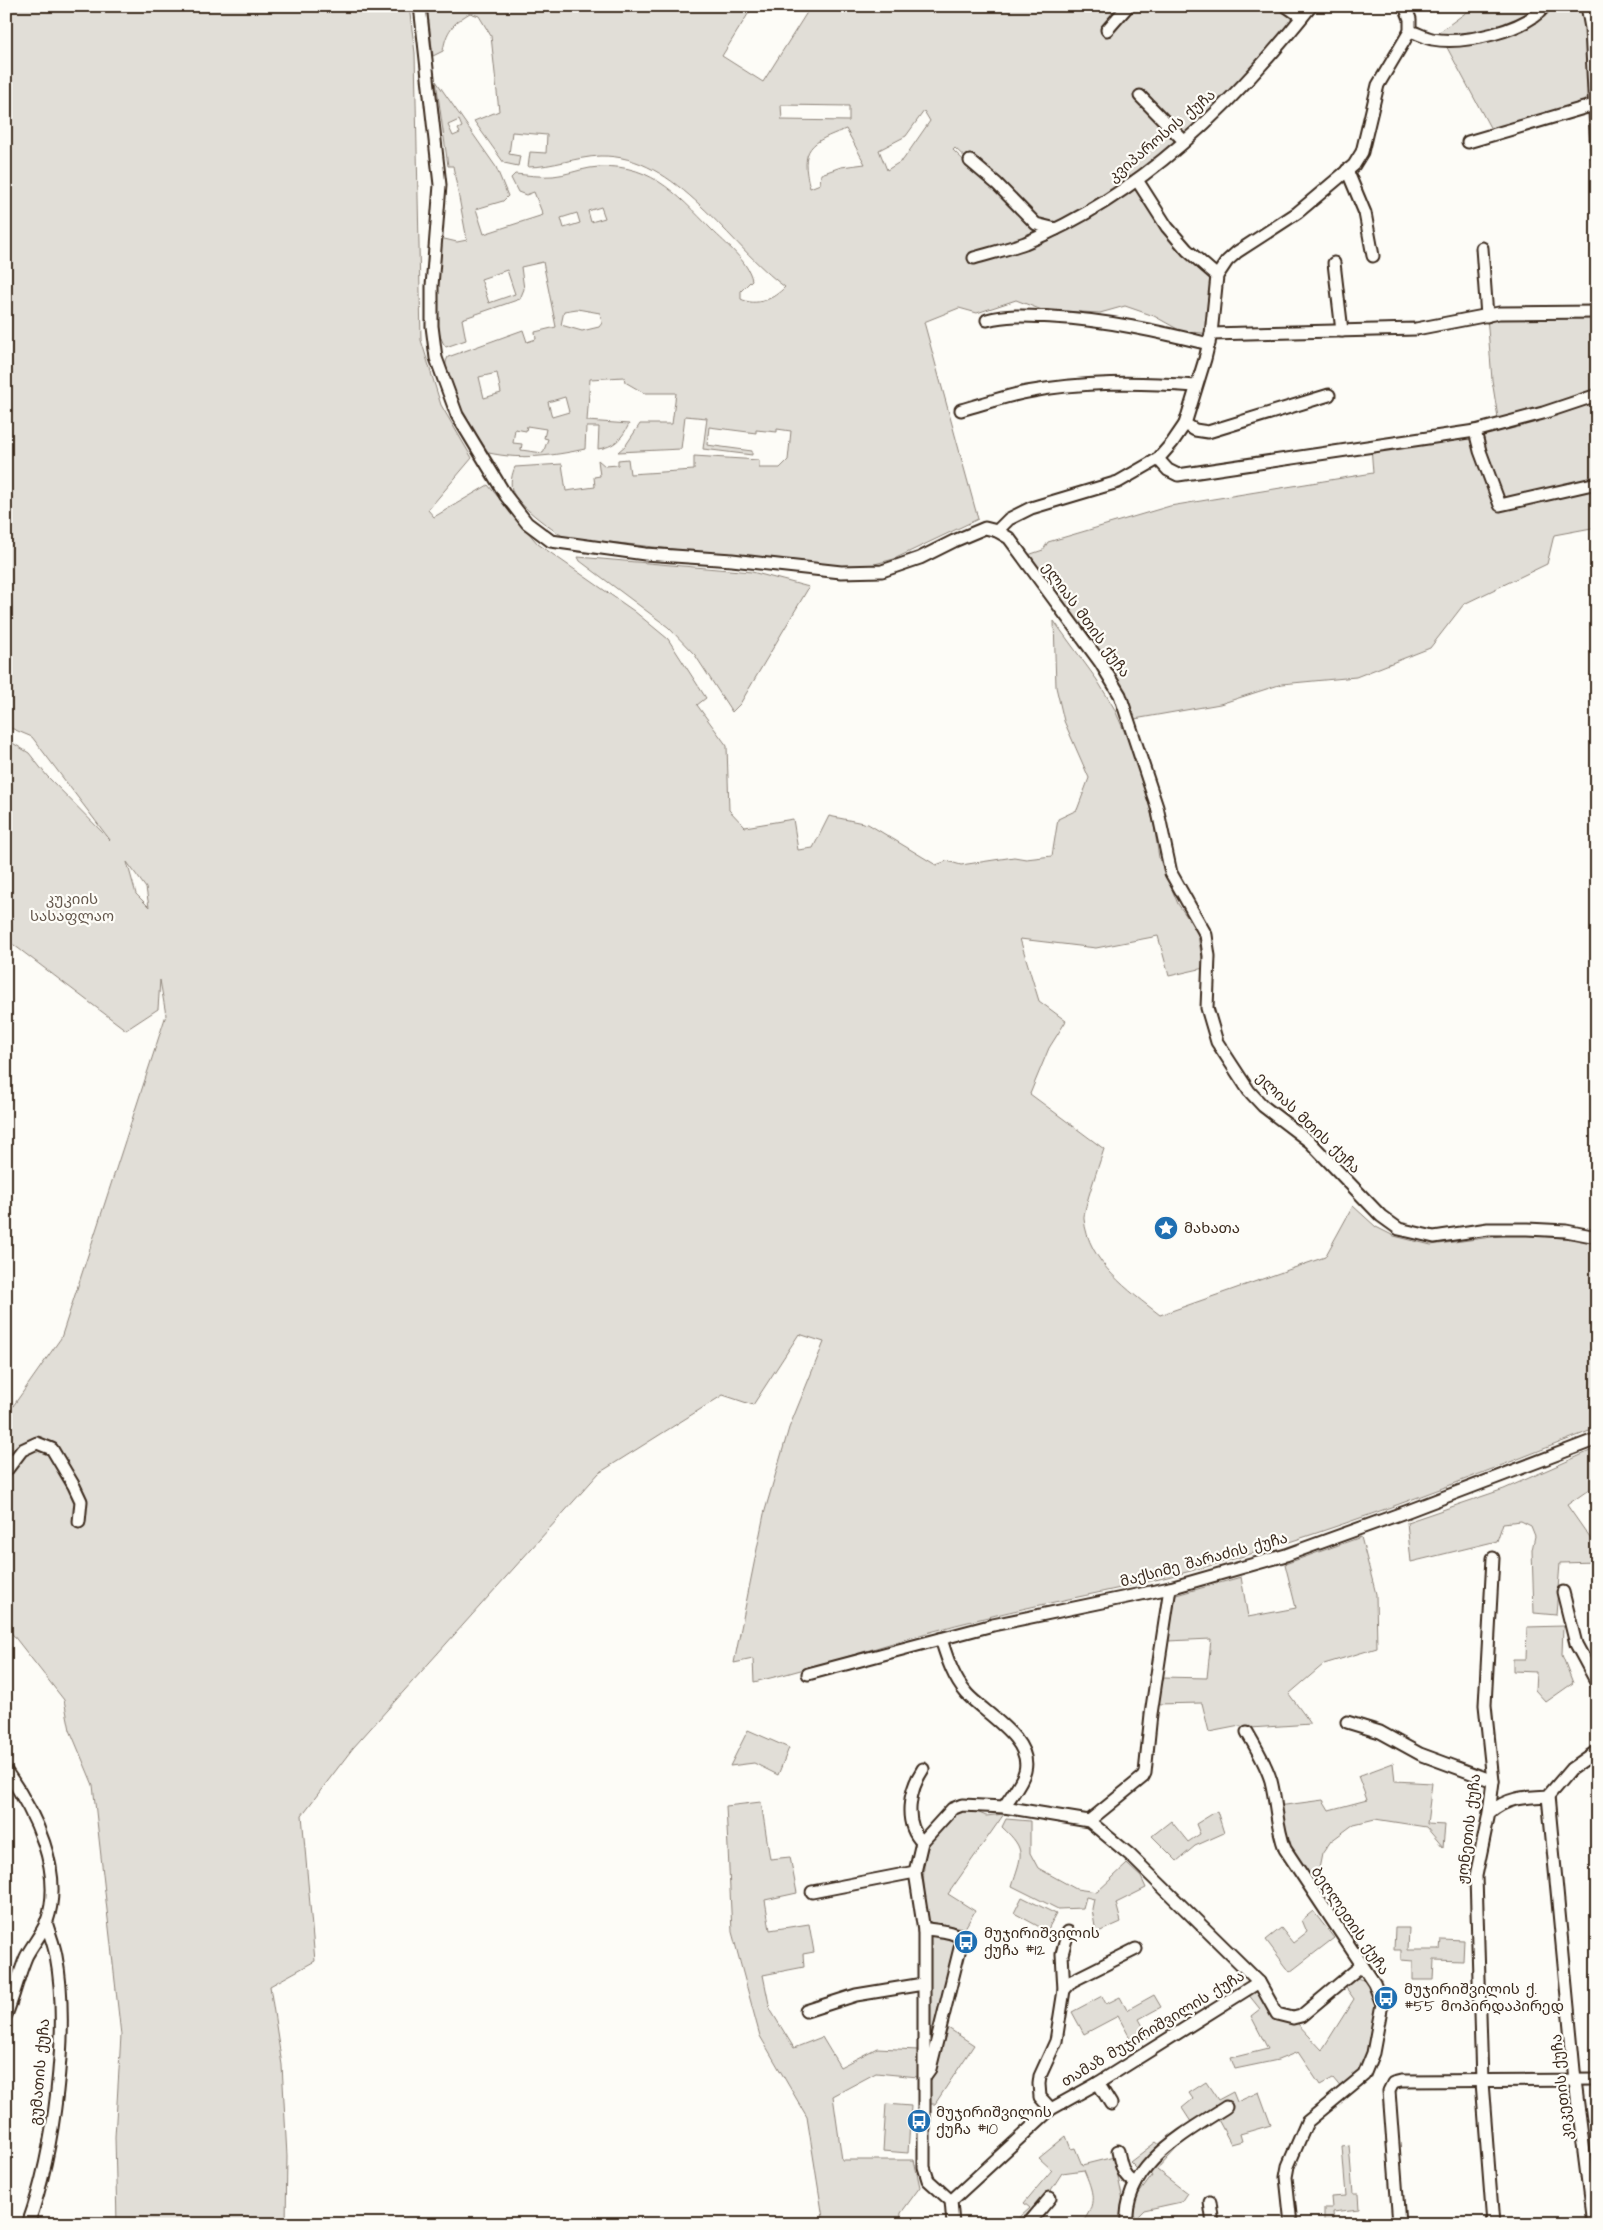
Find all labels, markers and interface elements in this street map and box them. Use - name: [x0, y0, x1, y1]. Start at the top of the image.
- street label: კვიპაროსის ქუჩა: [1104, 85, 1220, 187]
- street label: ელიას მთის ქუჩა: [1037, 558, 1135, 682]
- park label: კუკიის სასაფლაო: [30, 889, 114, 927]
- street label: ელიას მთის ქუჩა: [1251, 1067, 1365, 1179]
- place icon: მახათა: [1153, 1215, 1179, 1241]
- place label: მახათა: [1184, 1218, 1240, 1239]
- street label: მაქსიმე შარაძის ქუჩა: [1118, 1528, 1290, 1592]
- street label: ჟონეთის ქუჩა: [1452, 1773, 1486, 1885]
- street label: ბეღლეთის ქუჩა: [1306, 1863, 1394, 1979]
- place label: მუჯირიშვილის ქუჩა #12: [984, 1923, 1100, 1961]
- bus stop icon: მუჯირიშვილის ქუჩა #12: [953, 1929, 979, 1955]
- street label: თამაზ მუჯირიშვილის ქუჩა: [1057, 1966, 1249, 2092]
- place label: მუჯირიშვილის ქ. #55 მოპირდაპირედ: [1404, 1979, 1564, 2017]
- bus stop icon: მუჯირიშვილის ქ. #55 მოპირდაპირედ: [1373, 1985, 1399, 2011]
- street label: გუმათის ქუჩა: [25, 2018, 55, 2126]
- street label: კიკეთის ქუჩა: [1546, 2033, 1578, 2141]
- place label: მუჯირიშვილის ქუჩა #10: [936, 2102, 1052, 2140]
- bus stop icon: მუჯირიშვილის ქუჩა #10: [906, 2108, 932, 2134]

